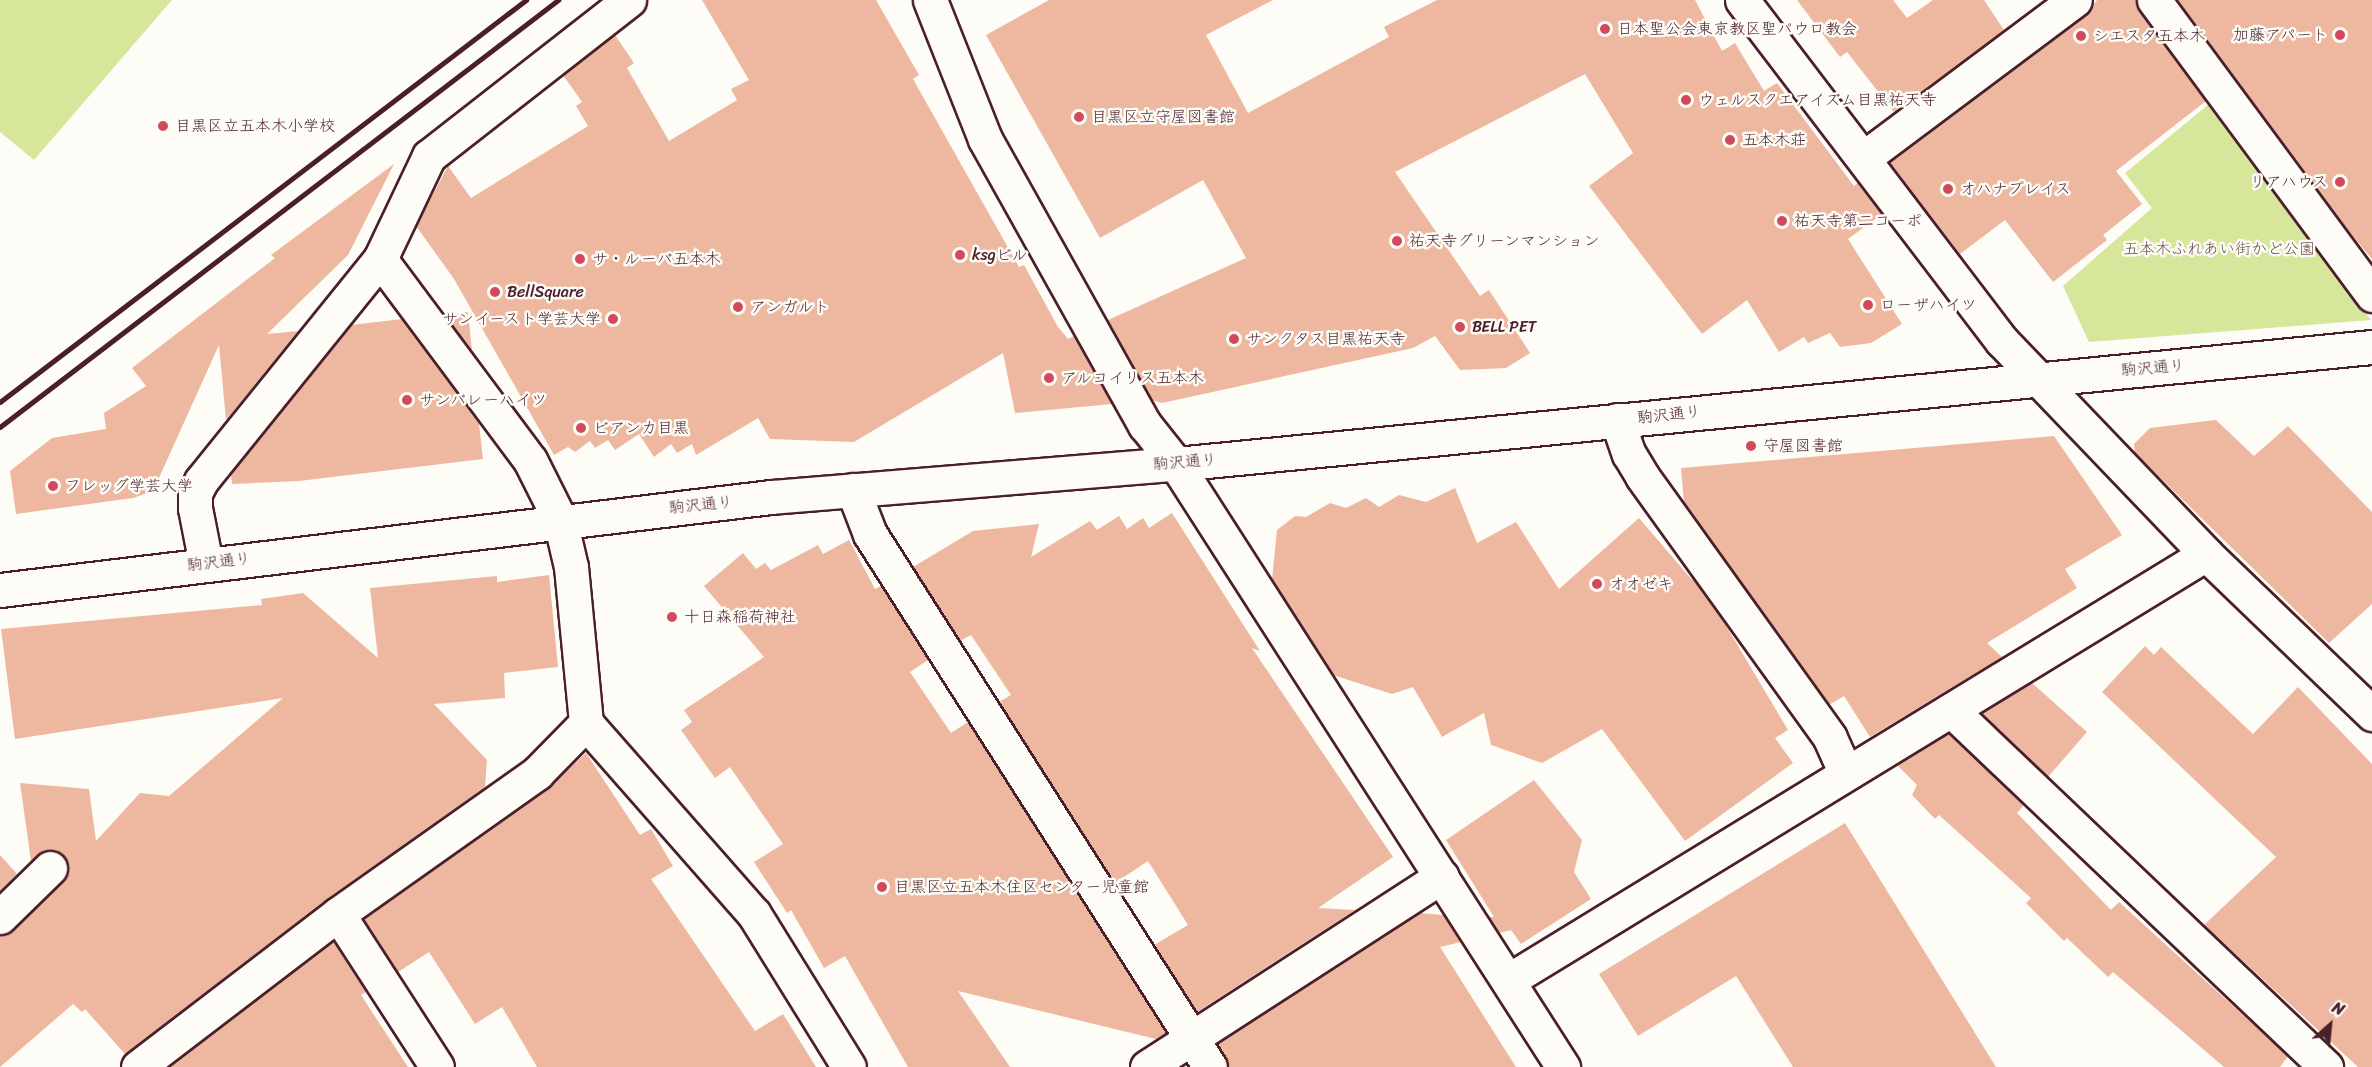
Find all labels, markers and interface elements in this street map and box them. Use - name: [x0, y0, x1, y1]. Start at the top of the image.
- place label: 日本聖公会東京教区聖パウロ教会: [1617, 19, 1857, 39]
- marker: 日本聖公会東京教区聖パウロ教会: [1598, 22, 1612, 36]
- place label: 加藤アパート: [2232, 25, 2328, 45]
- place label: シエスタ五本木: [2093, 26, 2205, 46]
- marker: 加藤アパート: [2333, 28, 2347, 42]
- marker: シエスタ五本木: [2074, 29, 2088, 43]
- place label: ウェルスクエアイズム目黒祐天寺: [1698, 90, 1938, 110]
- marker: ウェルスクエアイズム目黒祐天寺: [1679, 93, 1693, 107]
- place label: 目黒区立守屋図書館: [1091, 107, 1235, 127]
- marker: 目黒区立守屋図書館: [1072, 110, 1086, 124]
- place label: 目黒区立五本木小学校: [175, 116, 335, 136]
- marker: 目黒区立五本木小学校: [156, 119, 170, 133]
- place label: 五本木荘: [1742, 130, 1806, 150]
- marker: 五本木荘: [1723, 133, 1737, 147]
- place label: リアハウス: [2248, 172, 2328, 192]
- marker: リアハウス: [2333, 175, 2347, 189]
- place label: オハナプレイス: [1960, 179, 2072, 199]
- marker: オハナプレイス: [1941, 182, 1955, 196]
- place label: 祐天寺第二コーポ: [1794, 211, 1922, 231]
- marker: 祐天寺第二コーポ: [1775, 214, 1789, 228]
- place label: 祐天寺グリーンマンション: [1409, 231, 1601, 251]
- marker: 祐天寺グリーンマンション: [1390, 234, 1404, 248]
- park label: 五本木ふれあい街かど公園: [2123, 239, 2315, 259]
- place label: ksgビル: [972, 245, 1028, 265]
- marker: ksgビル: [953, 248, 967, 262]
- place label: サ・ルーバ五本木: [592, 249, 721, 269]
- marker: サ・ルーバ五本木: [573, 252, 587, 266]
- place label: BellSquare: [507, 282, 584, 302]
- marker: BellSquare: [488, 285, 502, 299]
- place label: ローザハイツ: [1880, 295, 1976, 315]
- place label: アンガルト: [750, 297, 830, 317]
- marker: ローザハイツ: [1861, 298, 1875, 312]
- marker: アンガルト: [731, 300, 745, 314]
- place label: サンイースト学芸大学: [442, 309, 601, 329]
- marker: サンイースト学芸大学: [606, 312, 620, 326]
- place label: BELL PET: [1472, 317, 1535, 337]
- marker: BELL PET: [1453, 320, 1467, 334]
- place label: サンクタス目黒祐天寺: [1246, 329, 1406, 349]
- marker: サンクタス目黒祐天寺: [1227, 332, 1241, 346]
- street label: 駒沢通り: [2120, 356, 2186, 380]
- place label: アルコイリス五本木: [1061, 368, 1205, 388]
- marker: アルコイリス五本木: [1042, 371, 1056, 385]
- place label: サンバレーハイツ: [419, 390, 548, 410]
- marker: サンバレーハイツ: [400, 393, 414, 407]
- street label: 駒沢通り: [1636, 402, 1702, 428]
- place label: ビアンカ目黒: [593, 418, 689, 438]
- marker: ビアンカ目黒: [574, 421, 588, 435]
- place label: 守屋図書館: [1763, 436, 1843, 456]
- marker: 守屋図書館: [1744, 439, 1758, 453]
- street label: 駒沢通り: [1152, 450, 1218, 474]
- place label: フレッグ学芸大学: [65, 476, 193, 496]
- marker: フレッグ学芸大学: [46, 479, 60, 493]
- street label: 駒沢通り: [668, 492, 734, 518]
- street label: 駒沢通り: [186, 549, 252, 575]
- place label: オオゼキ: [1609, 574, 1673, 594]
- marker: オオゼキ: [1590, 577, 1604, 591]
- place label: 十日森稲荷神社: [684, 607, 796, 627]
- marker: 十日森稲荷神社: [665, 610, 679, 624]
- place label: 目黒区立五本木住区センター児童館: [894, 877, 1150, 897]
- marker: 目黒区立五本木住区センター児童館: [875, 880, 889, 894]
- text: N: [2327, 993, 2350, 1024]
- north arrow: [2300, 995, 2360, 1055]

